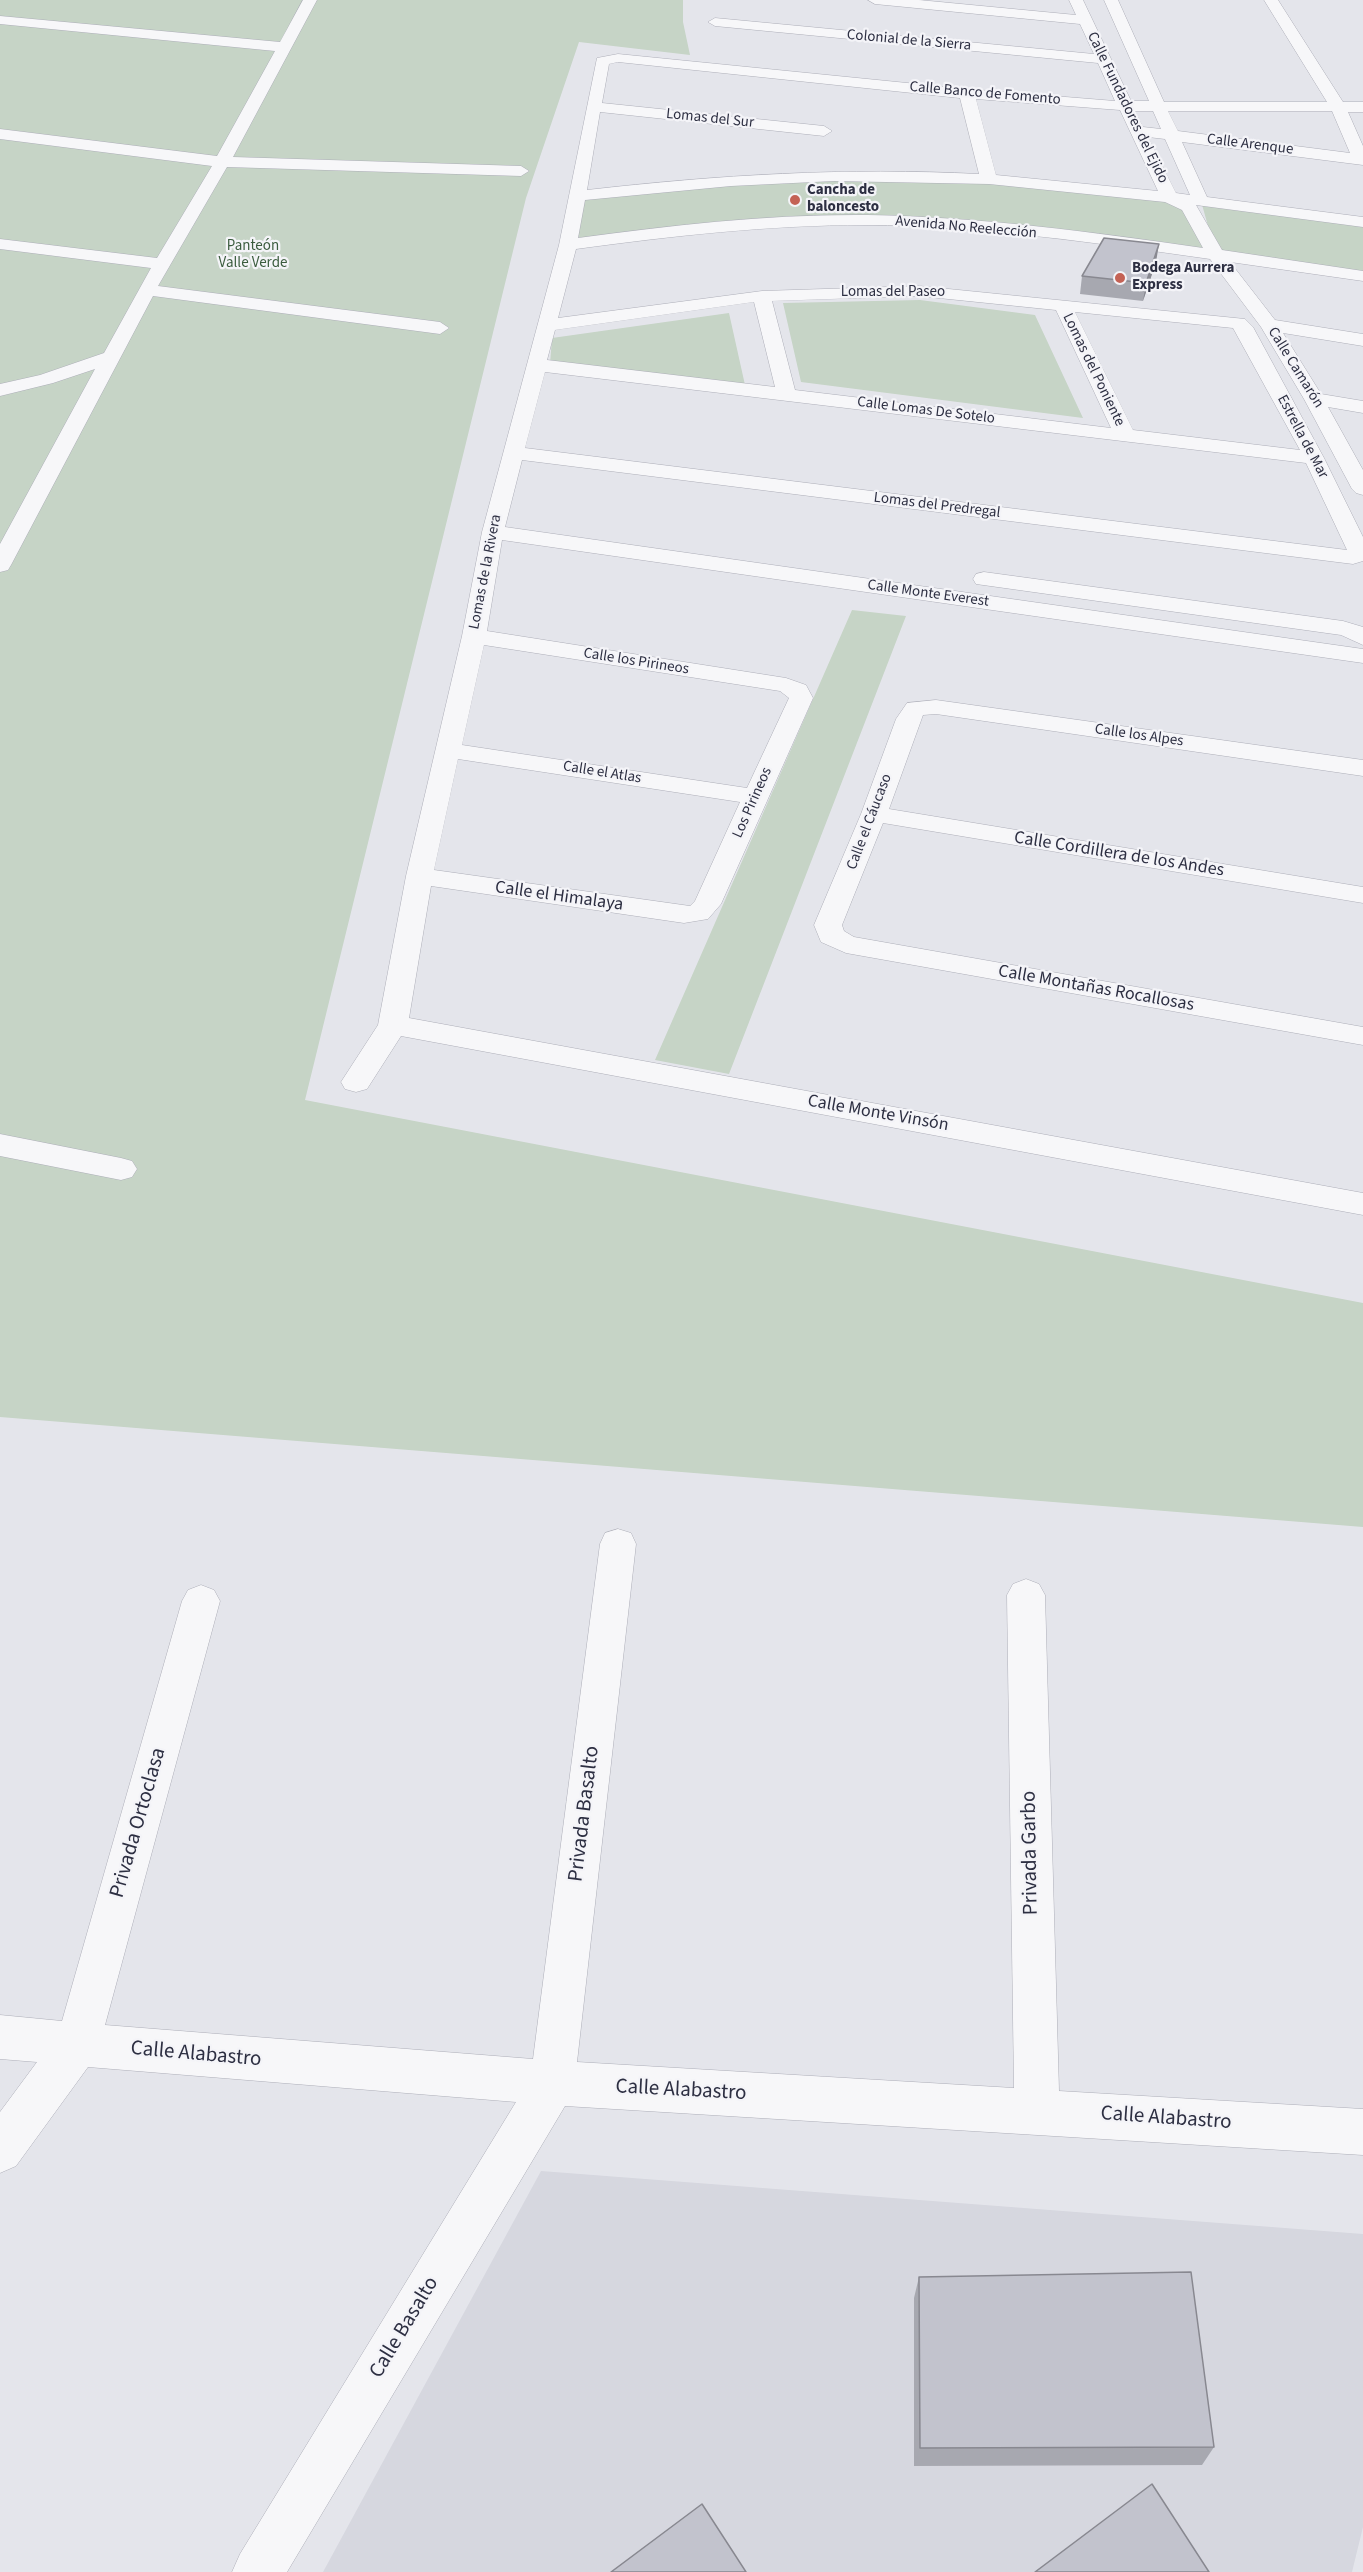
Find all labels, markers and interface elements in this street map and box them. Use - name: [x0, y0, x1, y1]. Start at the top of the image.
- street label: Colonial de la Sierra: [846, 27, 972, 55]
- street label: Calle Fundadores del Ejido: [1082, 29, 1172, 187]
- street label: Calle Banco de Fomento: [909, 78, 1061, 110]
- street label: Lomas del Sur: [665, 105, 755, 133]
- street label: Calle Arenque: [1206, 131, 1294, 159]
- place label: Cancha de baloncesto: [807, 182, 879, 217]
- marker: Cancha de baloncesto: [788, 193, 802, 207]
- street label: Avenida No Reelección: [895, 213, 1037, 243]
- park label: Panteón Valle Verde: [219, 238, 287, 273]
- place label: Bodega Aurrera Express: [1132, 260, 1234, 295]
- marker: Bodega Aurrera Express: [1113, 271, 1127, 285]
- street label: Lomas del Paseo: [841, 284, 945, 302]
- street label: Lomas del Poniente: [1058, 311, 1128, 429]
- street label: Calle Camarón: [1263, 324, 1327, 412]
- street label: Estrella de Mar: [1272, 392, 1332, 482]
- street label: Calle Lomas De Sotelo: [856, 394, 996, 428]
- street label: Lomas del Predregal: [873, 489, 1001, 523]
- street label: Lomas de la Rivera: [466, 513, 506, 631]
- street label: Calle Monte Everest: [866, 577, 990, 611]
- street label: Calle los Pirineos: [582, 645, 690, 679]
- street label: Calle los Alpes: [1093, 721, 1185, 751]
- street label: Calle el Atlas: [561, 758, 643, 788]
- street label: Los Pirineos: [729, 765, 777, 841]
- street label: Calle el Cáucaso: [843, 771, 897, 873]
- street label: Calle Cordillera de los Andes: [1013, 828, 1225, 882]
- street label: Calle el Himalaya: [494, 877, 624, 917]
- street label: Calle Montañas Rocallosas: [996, 961, 1196, 1017]
- street label: Calle Monte Vinsón: [806, 1091, 950, 1137]
- street label: Privada Ortoclasa: [106, 1745, 172, 1901]
- street label: Privada Basalto: [564, 1745, 606, 1883]
- street label: Privada Garbo: [1017, 1791, 1045, 1915]
- street label: Calle Alabastro: [130, 2037, 262, 2073]
- street label: Calle Alabastro: [615, 2075, 747, 2107]
- street label: Calle Alabastro: [1100, 2102, 1232, 2136]
- street label: Calle Basalto: [365, 2273, 445, 2383]

